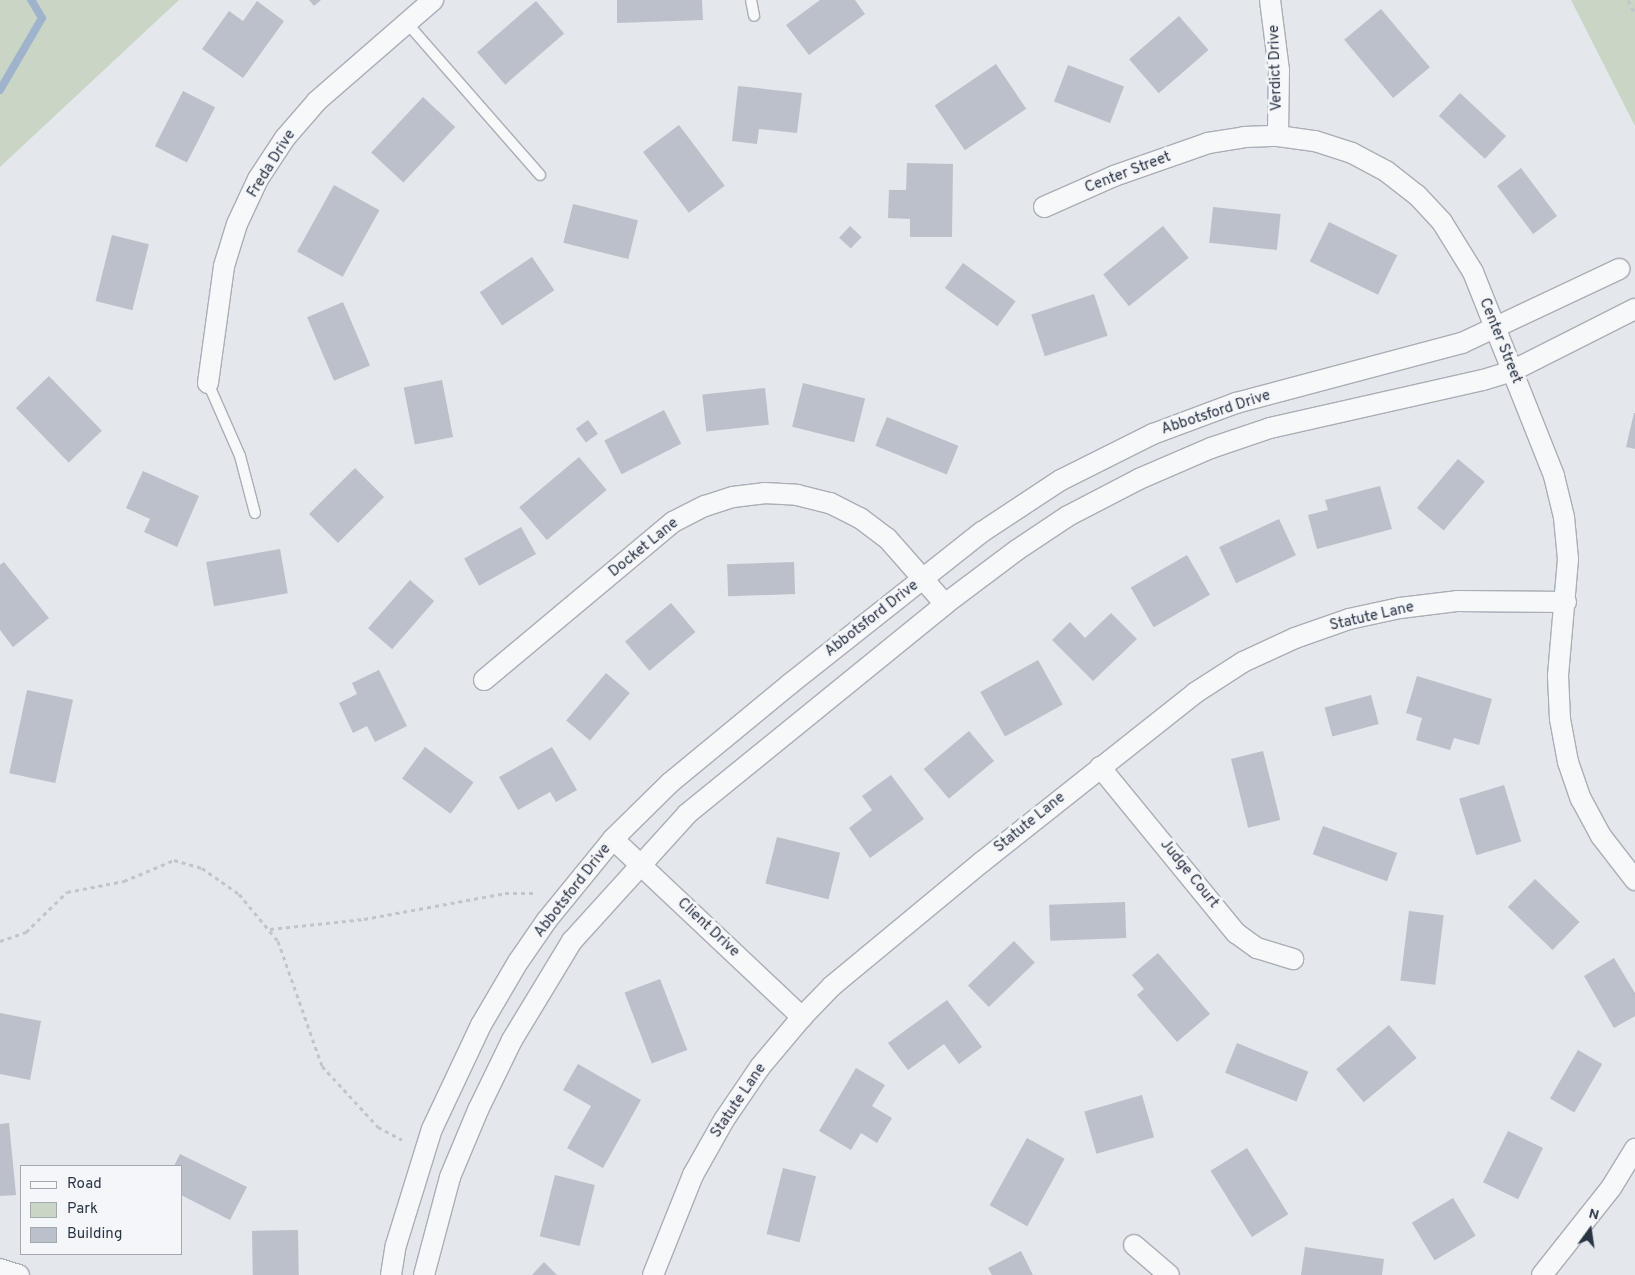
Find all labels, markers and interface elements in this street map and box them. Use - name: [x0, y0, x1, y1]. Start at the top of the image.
- street label: Verdict Drive: [1265, 25, 1287, 111]
- street label: Freda Drive: [244, 127, 300, 201]
- street label: Center Street: [1082, 148, 1174, 198]
- street label: Center Street: [1475, 296, 1525, 386]
- street label: Abbotsford Drive: [1159, 387, 1273, 439]
- street label: Docket Lane: [606, 515, 682, 581]
- street label: Abbotsford Drive: [822, 577, 922, 661]
- street label: Statute Lane: [1328, 599, 1416, 635]
- street label: Statute Lane: [991, 789, 1069, 857]
- street label: Judge Court: [1156, 836, 1222, 912]
- street label: Abbotsford Drive: [531, 841, 615, 941]
- street label: Client Drive: [673, 895, 743, 961]
- street label: Statute Lane: [707, 1060, 771, 1142]
- legend: [20, 1165, 182, 1255]
- text: Road: [67, 1175, 102, 1194]
- text: Park: [67, 1200, 98, 1219]
- north arrow: [1565, 1205, 1615, 1255]
- text: N: [1587, 1205, 1601, 1224]
- text: Building: [67, 1225, 122, 1244]

